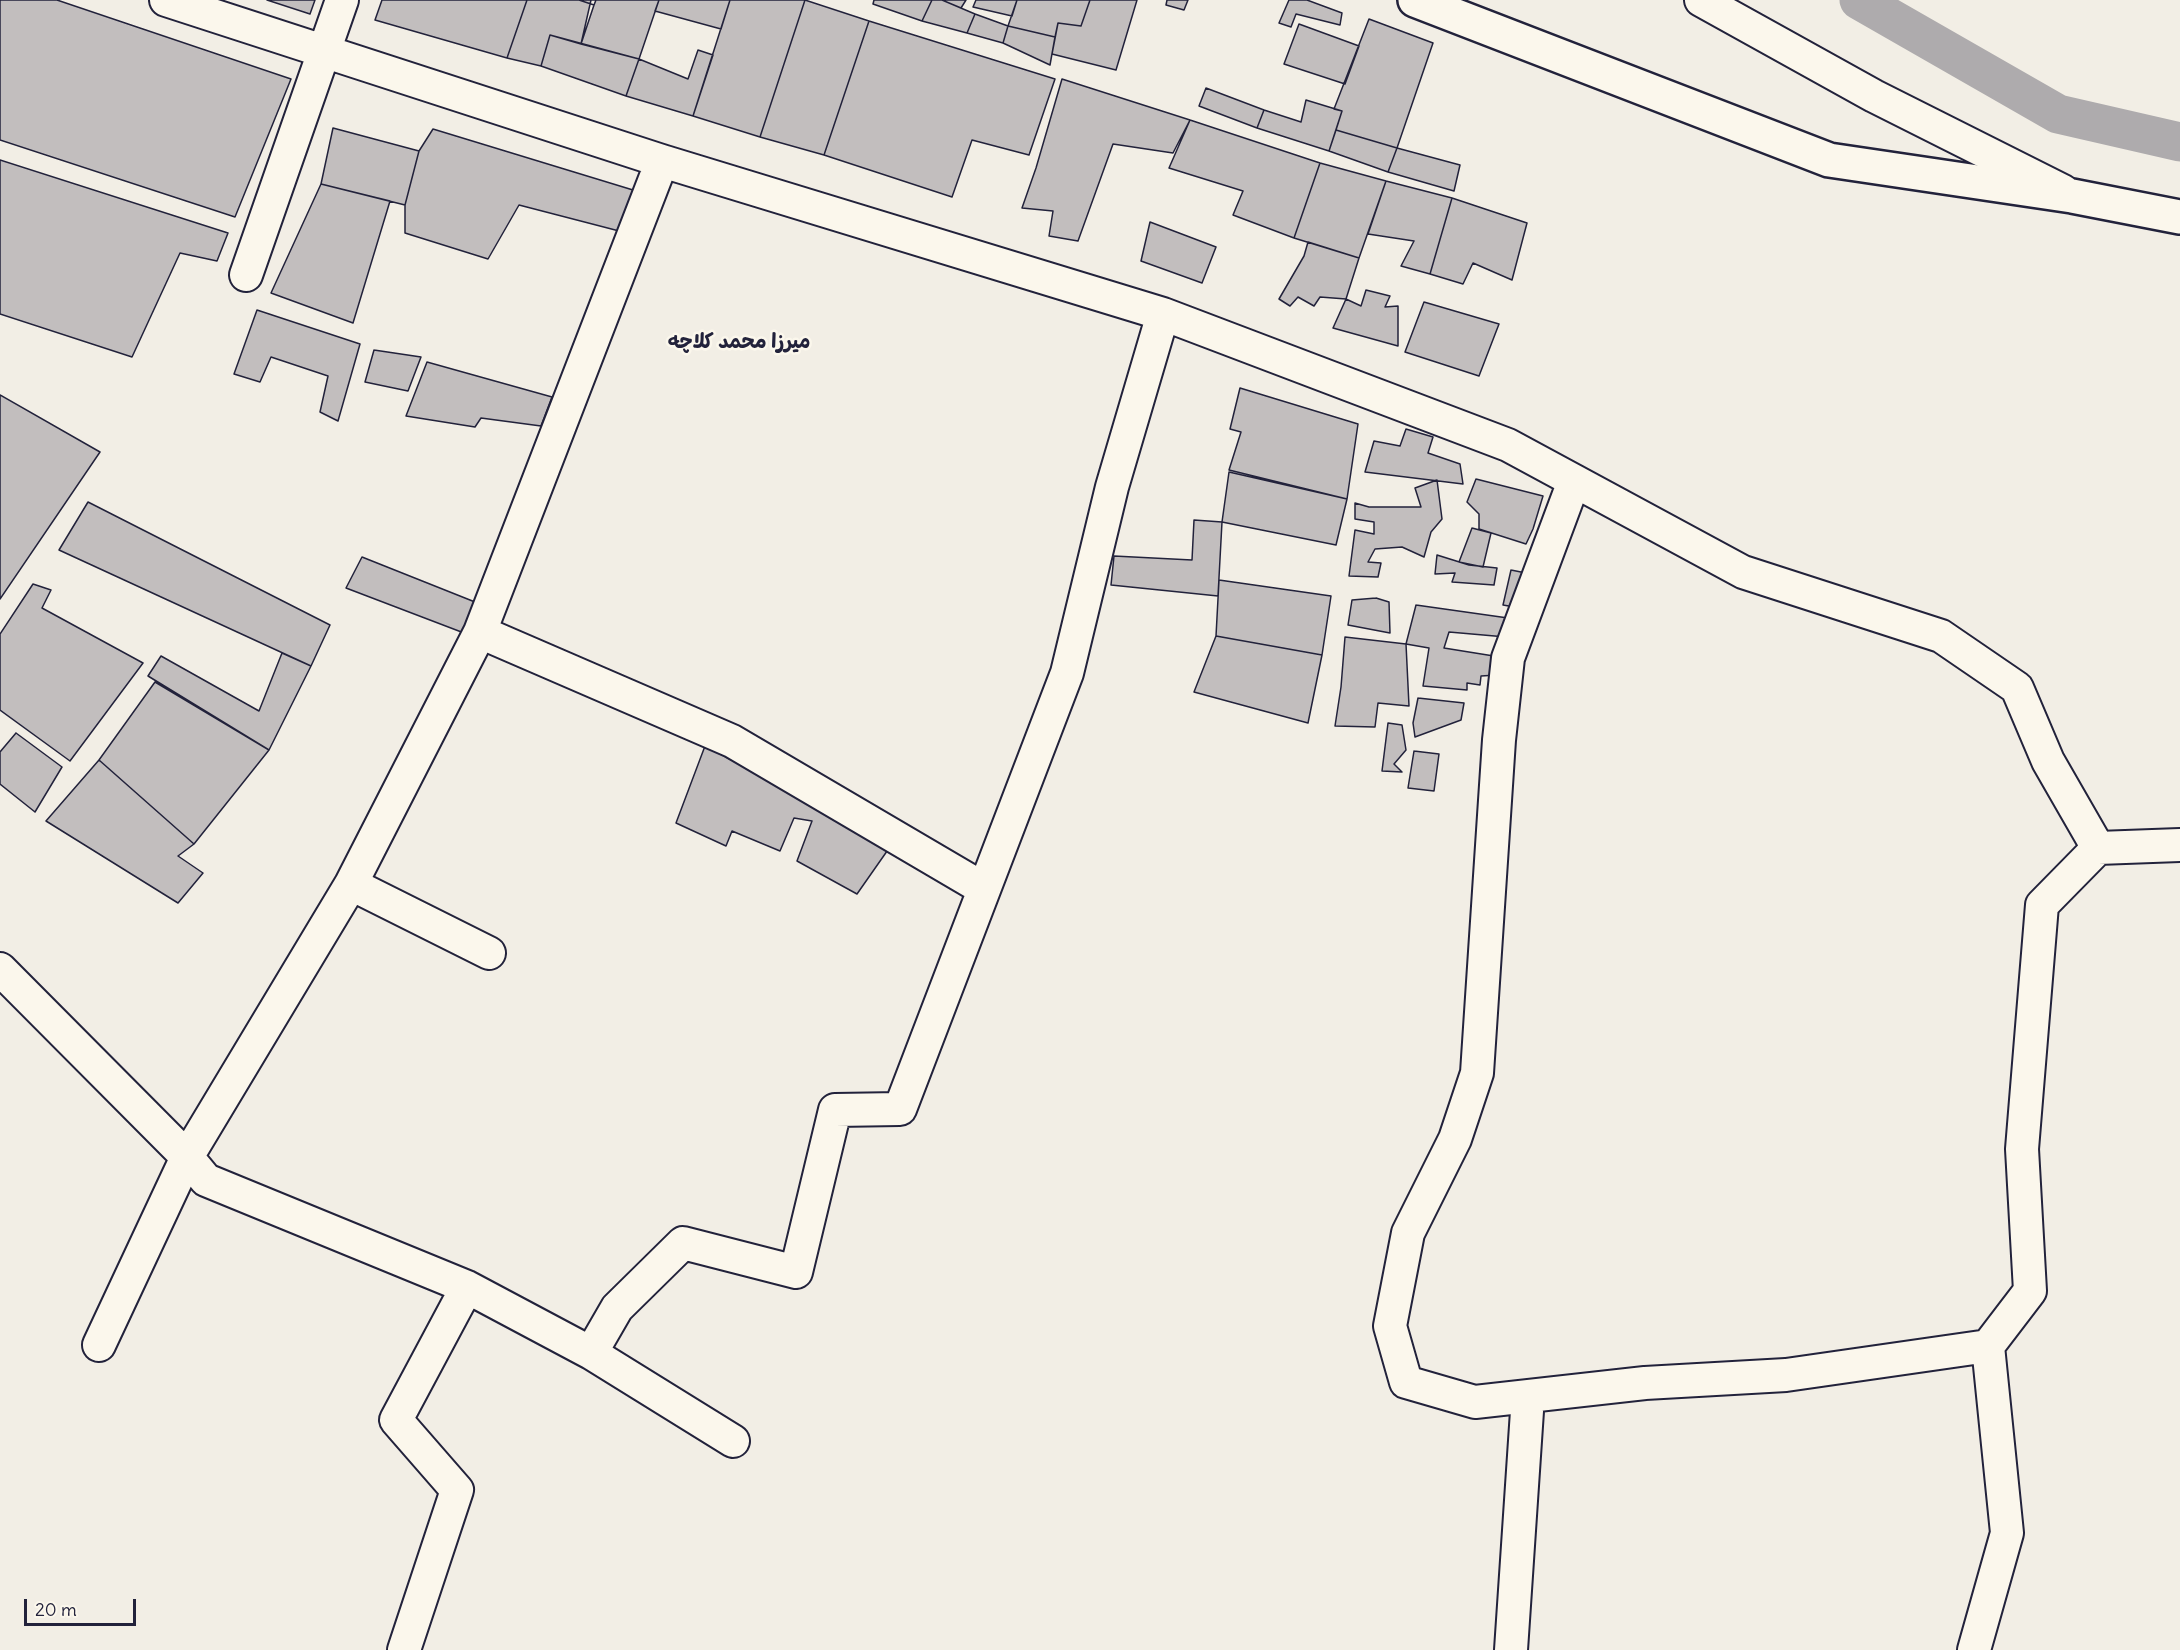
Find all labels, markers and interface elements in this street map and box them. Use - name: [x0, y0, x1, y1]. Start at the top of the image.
- district label: میرزا محمد کلاچه: [668, 330, 810, 354]
- scale bar: [27, 1587, 140, 1625]
- text: 20 m: [35, 1598, 77, 1621]

